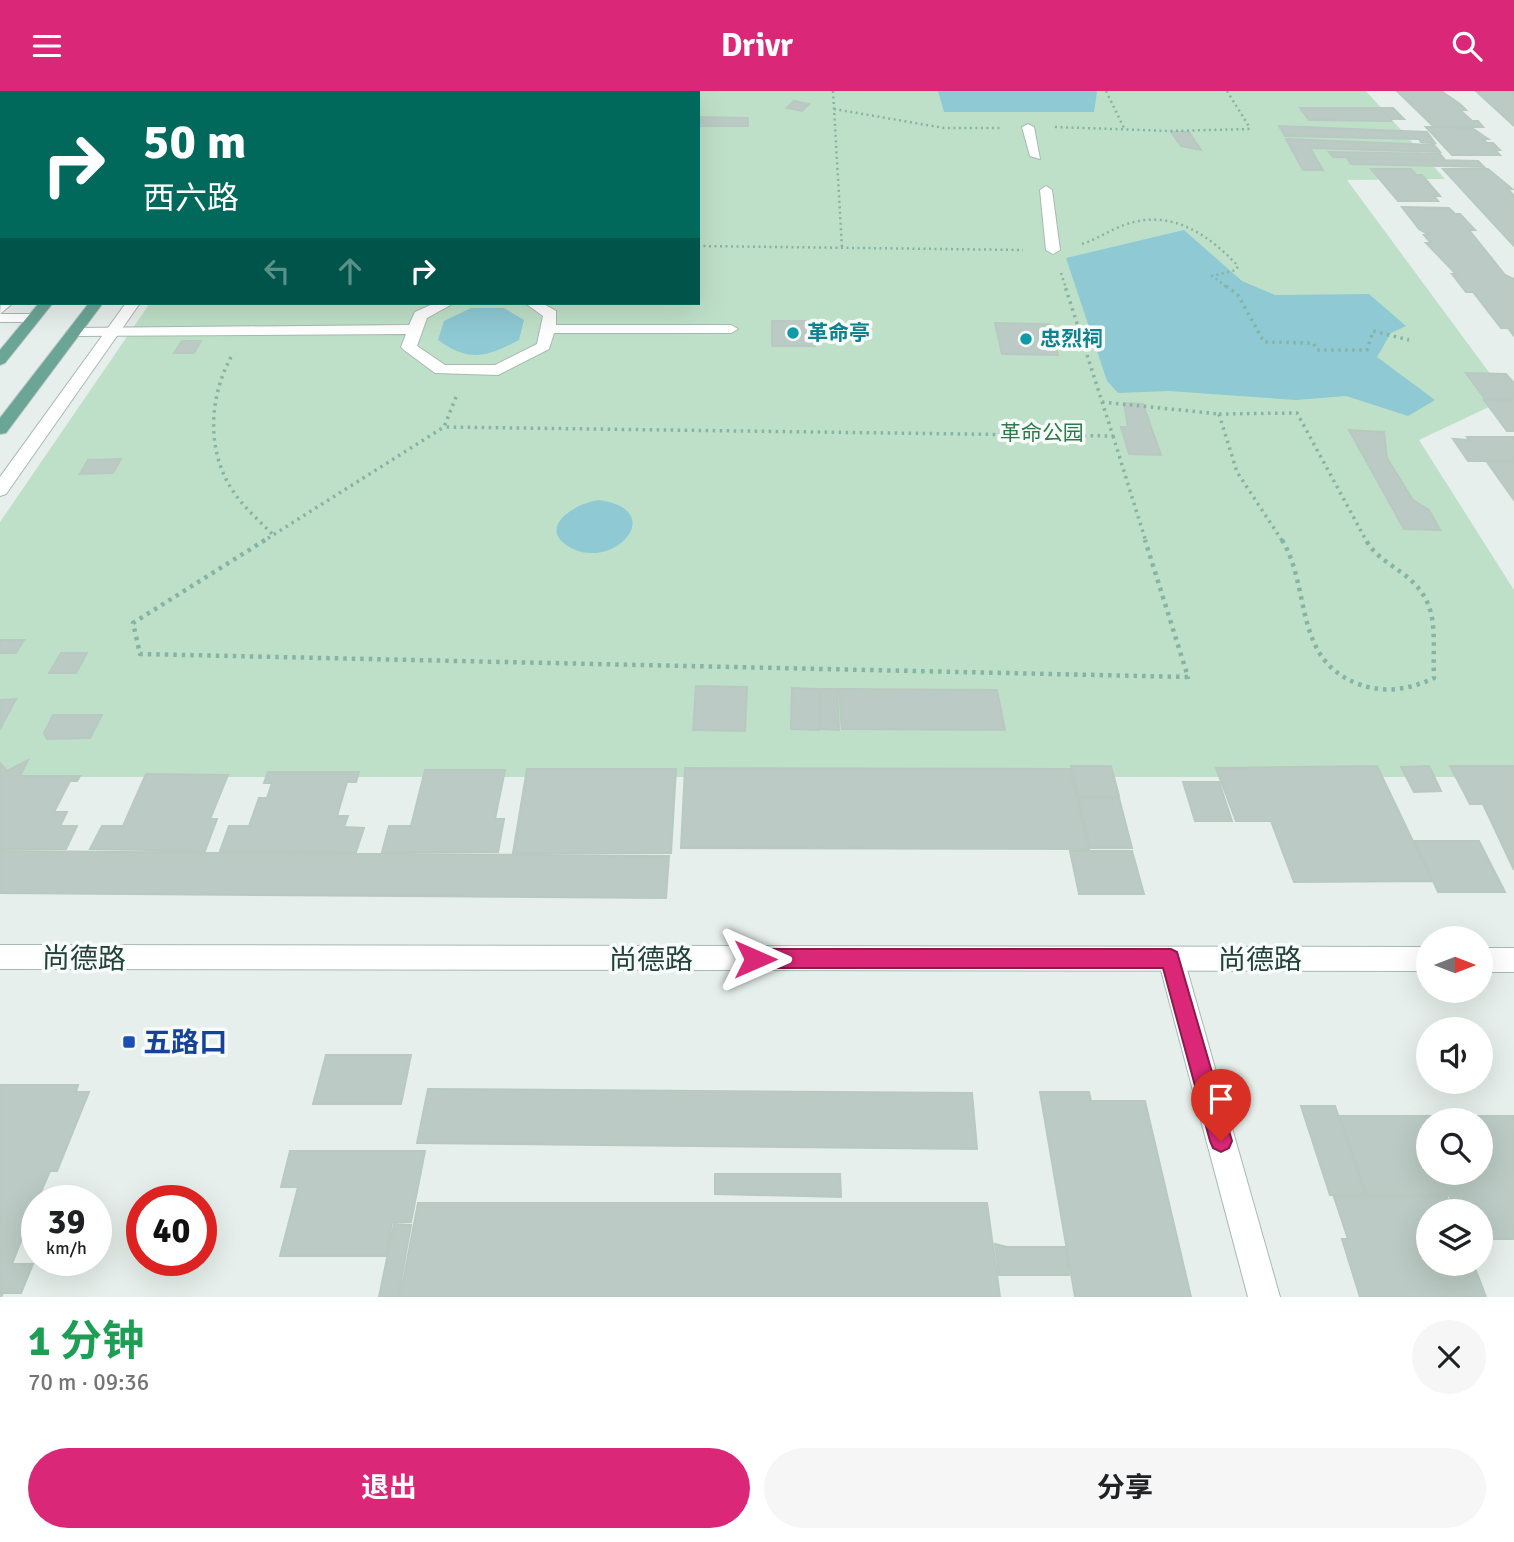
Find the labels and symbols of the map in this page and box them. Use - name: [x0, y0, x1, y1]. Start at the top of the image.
- place label: 革命亭: [807, 320, 870, 346]
- marker: 革命亭: [785, 325, 801, 341]
- place label: 忠烈祠: [1040, 326, 1103, 352]
- marker: 忠烈祠: [1018, 331, 1034, 347]
- park label: 革命公园: [1000, 420, 1084, 446]
- position arrow: [718, 922, 792, 996]
- north arrow: [1416, 926, 1493, 1003]
- street label: 尚德路: [42, 941, 126, 977]
- street label: 尚德路: [609, 943, 693, 977]
- street label: 尚德路: [1218, 943, 1302, 977]
- place label: 五路口: [143, 1026, 227, 1060]
- marker: 五路口: [121, 1034, 137, 1050]
- pin: [1191, 1069, 1251, 1141]
- speed limit sign: 40: [126, 1185, 217, 1276]

